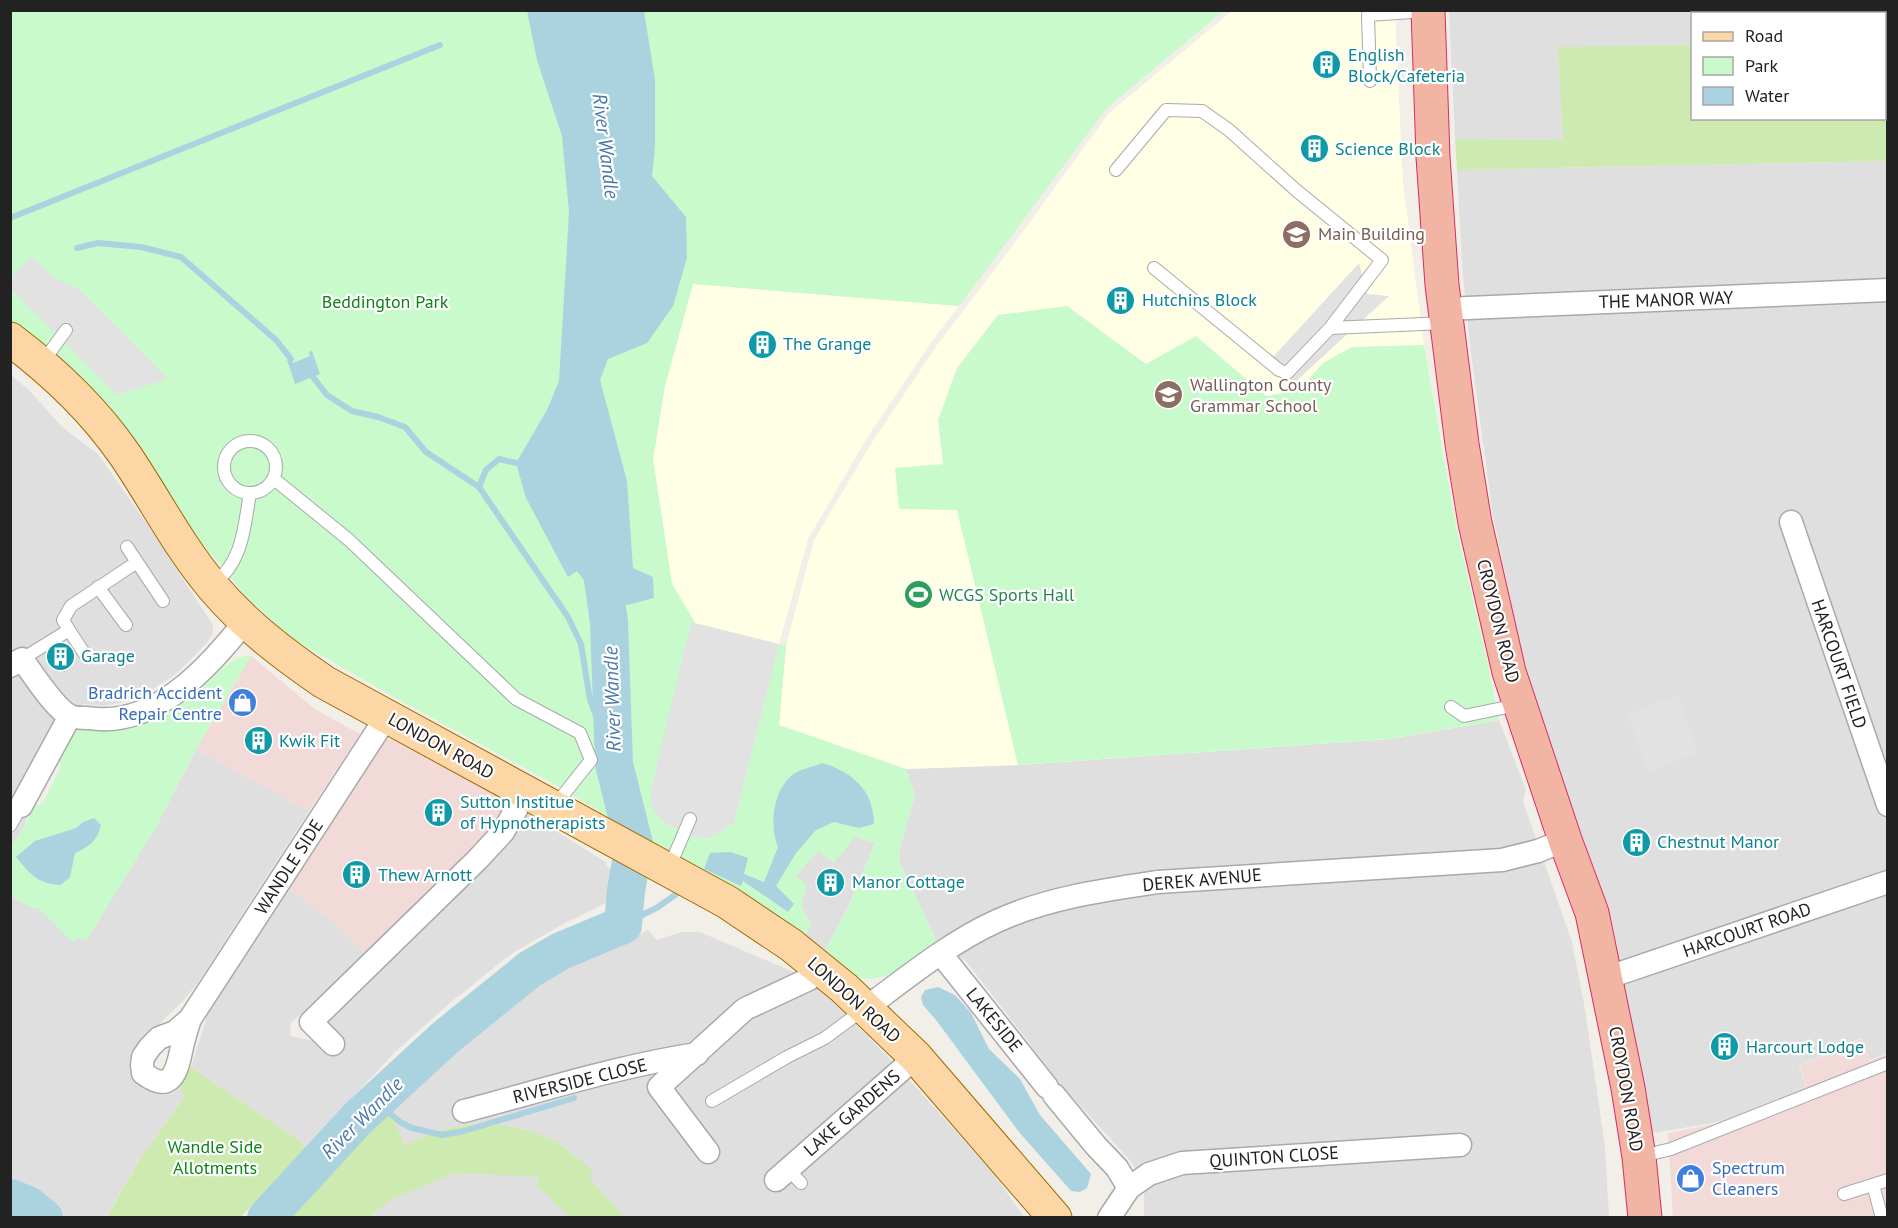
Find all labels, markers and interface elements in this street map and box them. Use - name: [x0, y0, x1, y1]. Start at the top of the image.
- legend: [1691, 12, 1886, 120]
- text: Road: [1745, 24, 1783, 47]
- place label: English Block/Cafeteria: [1348, 43, 1465, 87]
- building icon: English Block/Cafeteria: [1311, 49, 1343, 81]
- text: Park: [1745, 54, 1778, 77]
- text: Water: [1745, 84, 1789, 107]
- water label: River Wandle: [587, 92, 625, 201]
- building icon: Science Block: [1298, 133, 1330, 165]
- place label: Science Block: [1335, 137, 1441, 160]
- school or university icon: Main Building: [1281, 218, 1313, 250]
- place label: Main Building: [1318, 222, 1425, 245]
- building icon: Hutchins Block: [1105, 284, 1137, 316]
- street label: THE MANOR WAY: [1598, 286, 1734, 313]
- place label: Hutchins Block: [1142, 288, 1257, 311]
- park label: Beddington Park: [322, 290, 449, 313]
- building icon: The Grange: [746, 328, 778, 360]
- place label: The Grange: [783, 332, 872, 355]
- place label: Wallington County Grammar School: [1190, 373, 1332, 417]
- school or university icon: Wallington County Grammar School: [1153, 379, 1185, 411]
- street label: CROYDON ROAD: [1472, 557, 1525, 685]
- sports icon: WCGS Sports Hall: [902, 579, 934, 611]
- place label: WCGS Sports Hall: [939, 583, 1075, 606]
- street label: HARCOURT FIELD: [1807, 596, 1872, 732]
- building icon: Garage: [44, 640, 76, 672]
- place label: Garage: [81, 644, 135, 667]
- water label: River Wandle: [597, 645, 627, 752]
- place label: Bradrich Accident Repair Centre: [88, 681, 222, 725]
- shop icon: Bradrich Accident Repair Centre: [227, 687, 259, 719]
- street label: LONDON ROAD: [384, 707, 498, 784]
- building icon: Kwik Fit: [242, 725, 274, 757]
- place label: Kwik Fit: [279, 729, 340, 752]
- place label: Sutton Institue of Hypnotherapists: [460, 790, 606, 834]
- building icon: Sutton Institue of Hypnotherapists: [423, 796, 455, 828]
- street label: WANDLE SIDE: [249, 815, 328, 919]
- building icon: Chestnut Manor: [1620, 826, 1652, 858]
- place label: Chestnut Manor: [1657, 830, 1779, 853]
- building icon: Thew Arnott: [341, 859, 373, 891]
- place label: Thew Arnott: [378, 863, 472, 886]
- street label: DEREK AVENUE: [1141, 863, 1263, 896]
- building icon: Manor Cottage: [815, 866, 847, 898]
- place label: Manor Cottage: [852, 870, 965, 893]
- street label: HARCOURT ROAD: [1680, 897, 1814, 962]
- street label: LONDON ROAD: [803, 952, 906, 1048]
- street label: LAKESIDE: [961, 983, 1027, 1057]
- street label: CROYDON ROAD: [1604, 1024, 1649, 1153]
- building icon: Harcourt Lodge: [1709, 1031, 1741, 1063]
- place label: Harcourt Lodge: [1746, 1035, 1864, 1058]
- street label: RIVERSIDE CLOSE: [510, 1053, 649, 1108]
- street label: LAKE GARDENS: [799, 1064, 905, 1161]
- water label: River Wandle: [315, 1071, 409, 1165]
- park label: Wandle Side Allotments: [167, 1135, 263, 1179]
- street label: QUINTON CLOSE: [1208, 1141, 1339, 1172]
- place label: Spectrum Cleaners: [1712, 1156, 1785, 1200]
- shop icon: Spectrum Cleaners: [1675, 1162, 1707, 1194]

